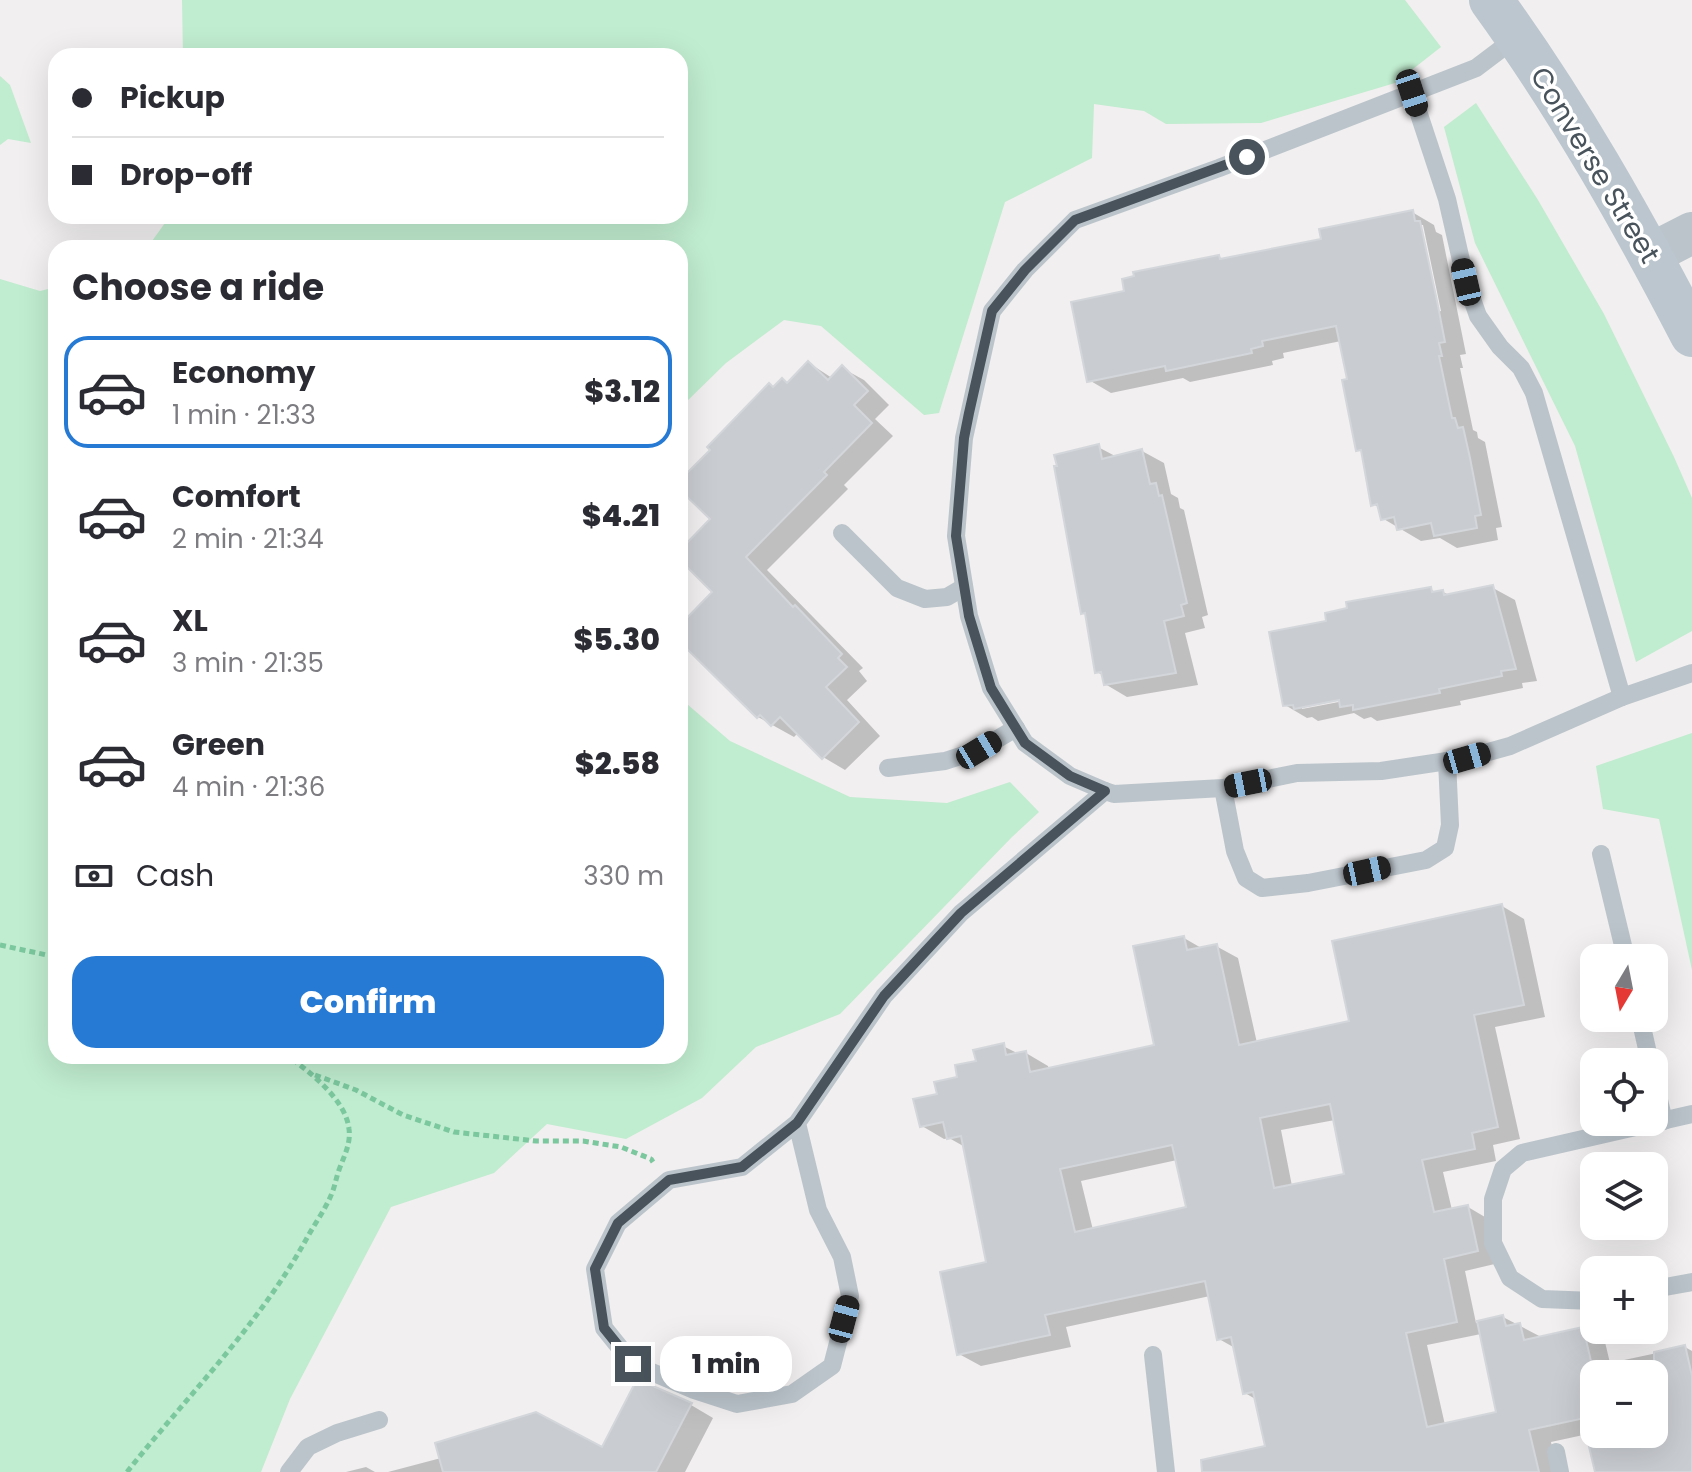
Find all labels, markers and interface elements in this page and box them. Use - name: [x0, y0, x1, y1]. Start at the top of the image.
- street label: Converse Street: [1521, 60, 1669, 270]
- car: [1393, 66, 1431, 120]
- text: Pickup: [120, 76, 225, 119]
- route start: [1229, 139, 1265, 175]
- text: Drop-off: [120, 153, 252, 196]
- car: [1449, 256, 1483, 308]
- text: Choose a ride: [72, 262, 324, 313]
- text: Economy: [172, 351, 316, 394]
- icon: car: [76, 356, 148, 428]
- text: $3.12: [584, 370, 660, 413]
- text: 1 min · 21:33: [172, 397, 316, 433]
- text: Comfort: [172, 475, 301, 518]
- icon: car: [76, 480, 148, 552]
- text: $4.21: [582, 494, 660, 537]
- text: 2 min · 21:34: [172, 521, 324, 557]
- text: XL: [172, 599, 208, 642]
- icon: car: [76, 604, 148, 676]
- text: $5.30: [573, 618, 660, 661]
- text: 3 min · 21:35: [172, 645, 324, 681]
- text: Green: [172, 723, 265, 766]
- car: [952, 727, 1006, 773]
- icon: car: [76, 728, 148, 800]
- car: [1441, 740, 1493, 776]
- text: $2.58: [575, 742, 660, 785]
- car: [1222, 767, 1274, 799]
- text: 4 min · 21:36: [172, 769, 325, 805]
- icon: cash: [72, 854, 116, 898]
- text: Cash: [136, 854, 214, 897]
- car: [1341, 854, 1393, 888]
- text: 330 m: [583, 858, 664, 894]
- north arrow: [1580, 944, 1668, 1032]
- map controls: [1580, 944, 1668, 1448]
- button: Confirm: [72, 956, 664, 1048]
- button: locate: [1580, 1048, 1668, 1136]
- button: layers: [1580, 1152, 1668, 1240]
- button: +: [1580, 1256, 1668, 1344]
- car: [826, 1293, 862, 1345]
- callout: 1 min: [661, 1336, 793, 1392]
- route end: [615, 1346, 651, 1382]
- text: 1 min: [692, 1346, 760, 1382]
- button: −: [1580, 1360, 1668, 1448]

